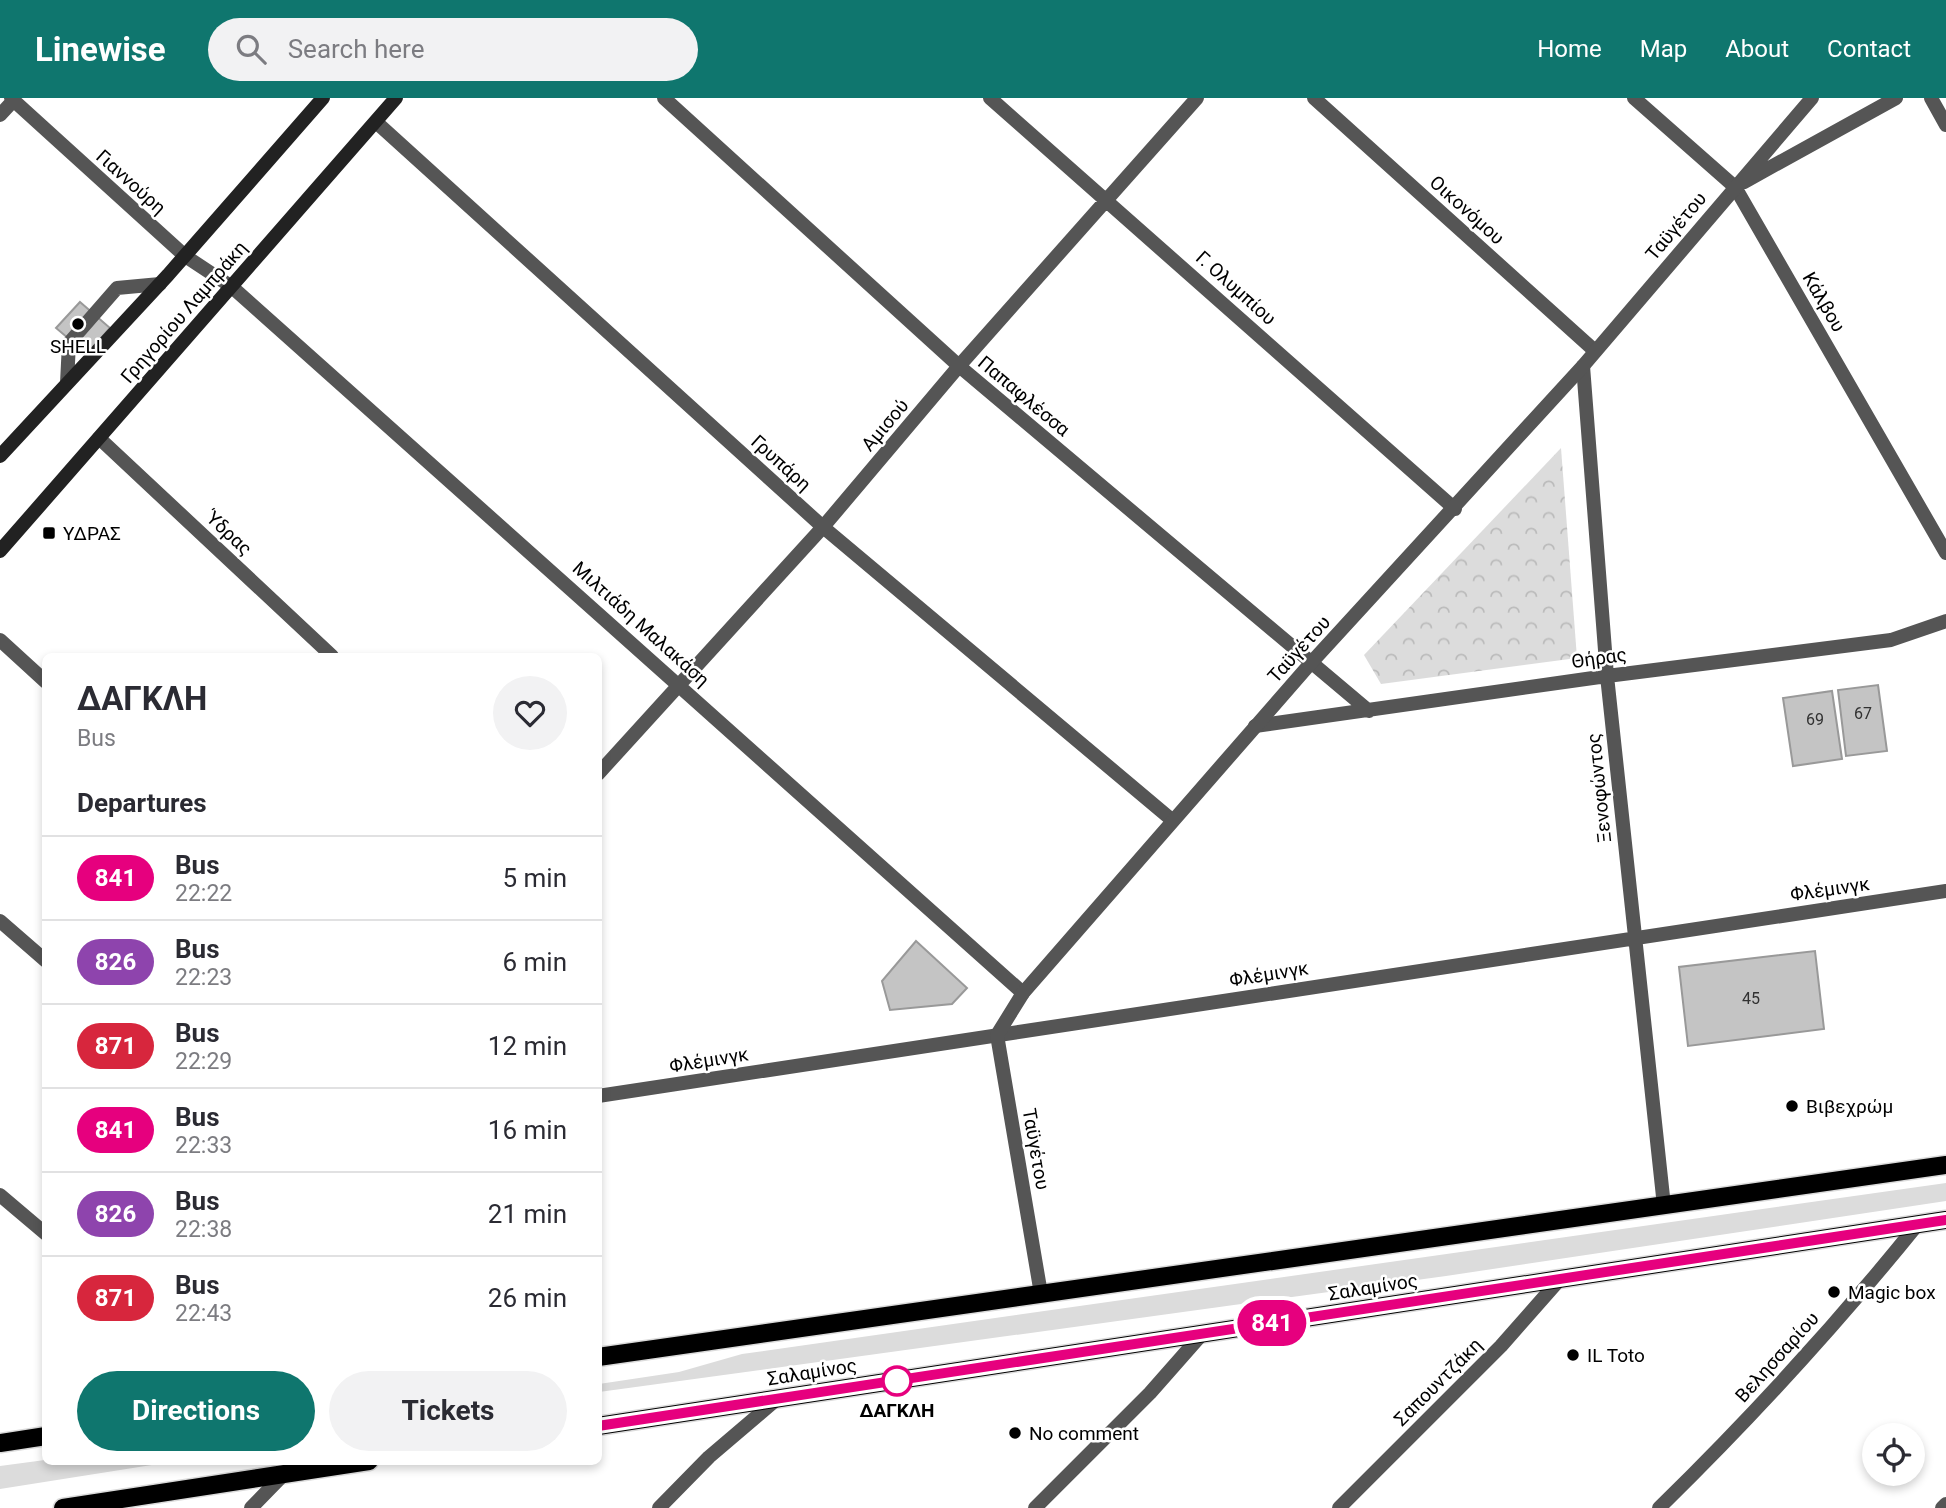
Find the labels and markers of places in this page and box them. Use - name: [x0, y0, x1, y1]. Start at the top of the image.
- marker: SHELL: [70, 316, 86, 332]
- place label: SHELL: [50, 335, 106, 358]
- place label: ΥΔΡΑΣ: [63, 522, 121, 545]
- marker: ΥΔΡΑΣ: [41, 525, 57, 541]
- place label: Βιβεχρώμ: [1806, 1095, 1893, 1118]
- marker: Βιβεχρώμ: [1784, 1098, 1800, 1114]
- place label: Magic box: [1848, 1281, 1936, 1304]
- marker: Magic box: [1826, 1284, 1842, 1300]
- place label: IL Toto: [1587, 1344, 1645, 1367]
- marker: IL Toto: [1565, 1347, 1581, 1363]
- marker: ΔΑΓΚΛΗ: [882, 1366, 912, 1396]
- place label: ΔΑΓΚΛΗ: [859, 1399, 935, 1422]
- place label: No comment: [1029, 1422, 1139, 1445]
- marker: No comment: [1007, 1425, 1023, 1441]

